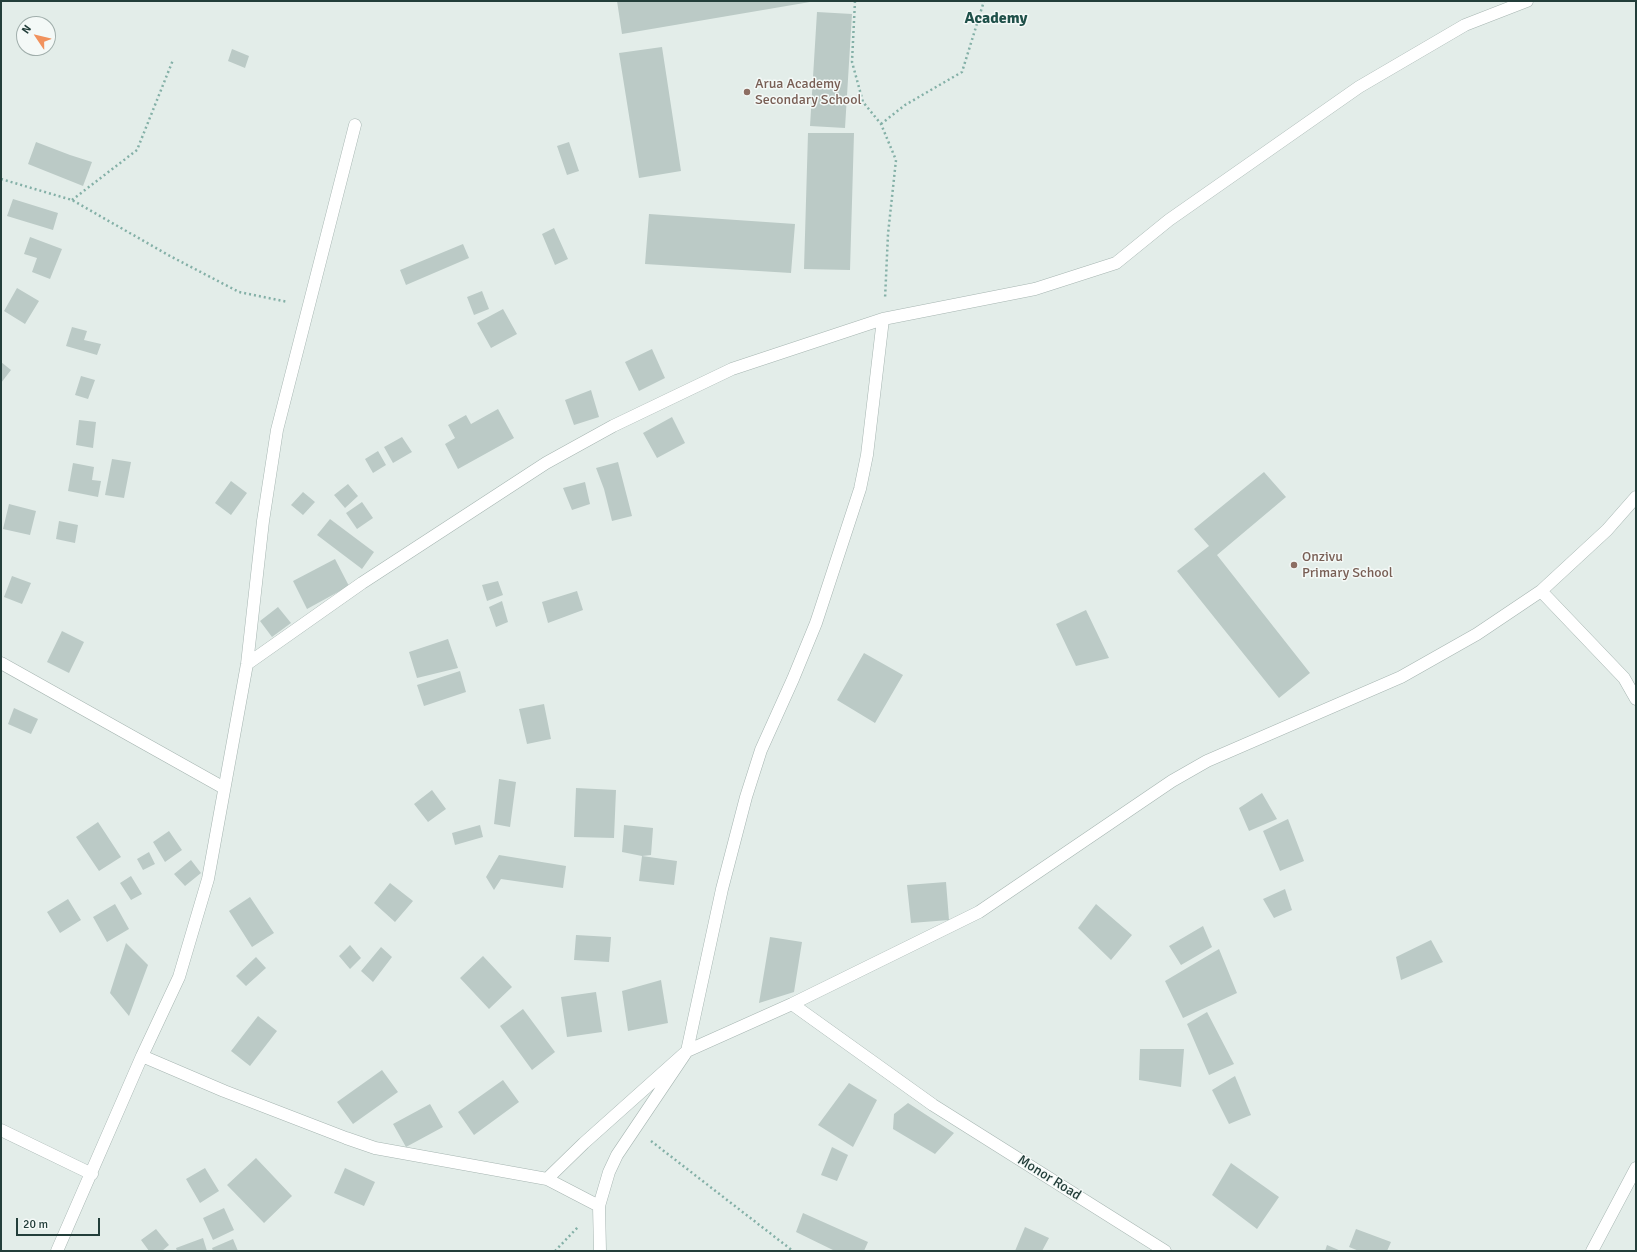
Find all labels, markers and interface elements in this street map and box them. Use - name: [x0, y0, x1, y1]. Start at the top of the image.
- district label: Academy: [964, 9, 1028, 29]
- north arrow: [16, 16, 56, 56]
- text: N: [19, 23, 34, 36]
- place label: Arua Academy Secondary School: [755, 76, 862, 108]
- marker: Arua Academy Secondary School: [742, 87, 752, 97]
- place label: Onzivu Primary School: [1302, 549, 1393, 582]
- marker: Onzivu Primary School: [1289, 560, 1299, 570]
- street label: Monor Road: [1014, 1152, 1084, 1204]
- scale bar: [18, 1210, 102, 1236]
- text: 20 m: [23, 1217, 48, 1232]

